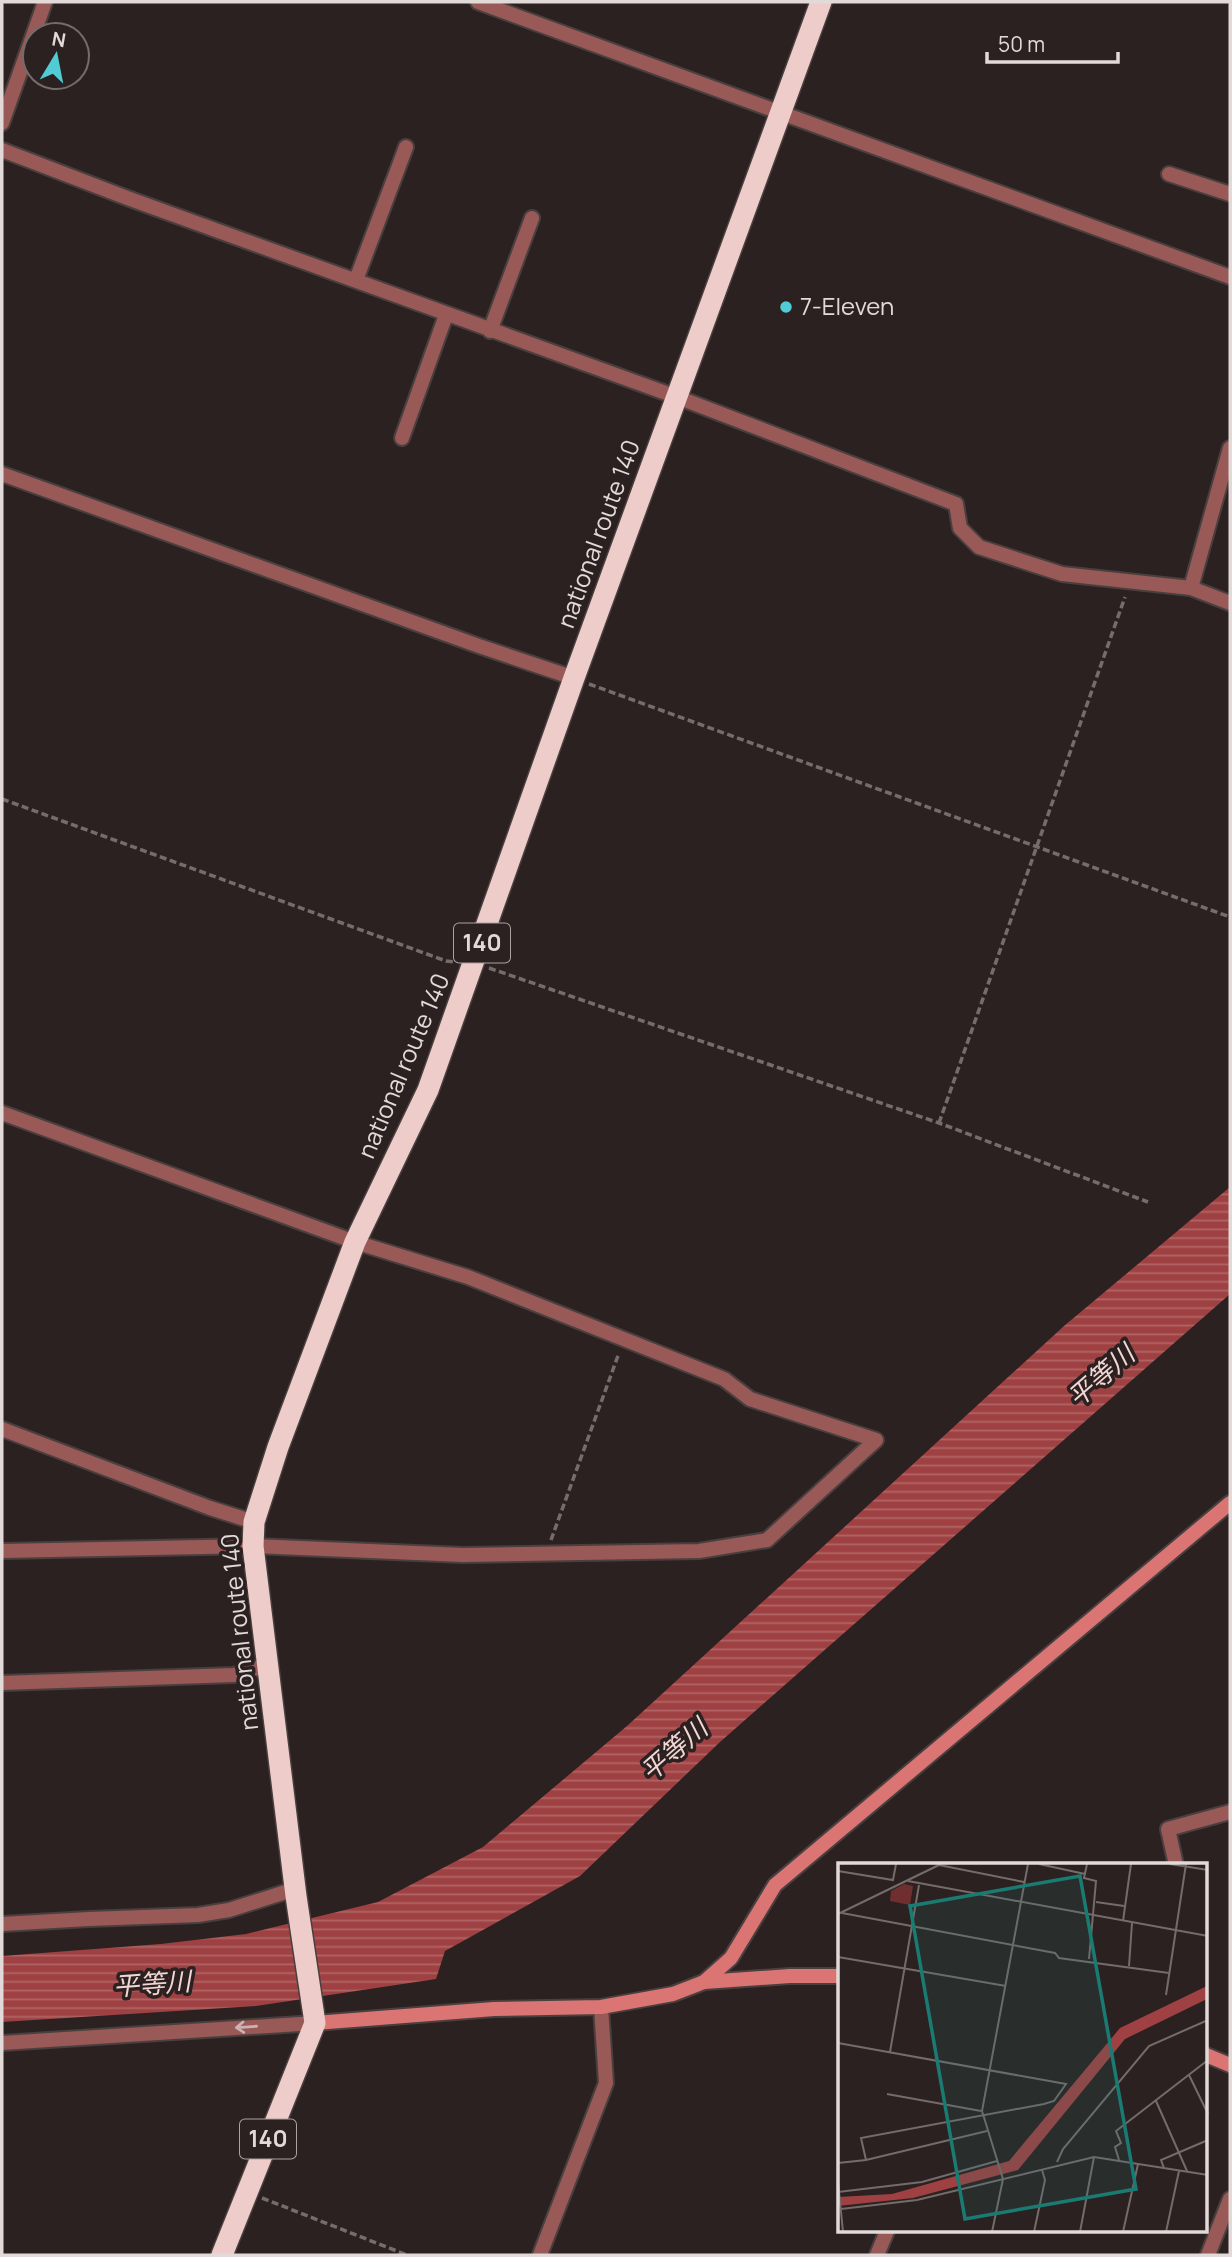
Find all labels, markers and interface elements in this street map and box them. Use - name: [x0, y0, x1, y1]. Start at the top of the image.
- north arrow: [21, 21, 91, 91]
- scale bar: [987, 21, 1118, 65]
- text: N: [50, 25, 68, 53]
- text: 50 m: [998, 30, 1045, 58]
- place label: 7-Eleven: [800, 289, 894, 322]
- marker: 7-Eleven: [778, 299, 794, 315]
- street label: national route 140: [548, 435, 647, 632]
- road number: 140: [454, 924, 510, 962]
- street label: national route 140: [349, 968, 456, 1163]
- water label: 平等川: [1059, 1334, 1144, 1414]
- street label: national route 140: [212, 1532, 265, 1732]
- water label: 平等川: [632, 1708, 717, 1788]
- inset map: [838, 1863, 1208, 2232]
- water label: 平等川: [112, 1962, 195, 2004]
- one-way arrow: [236, 2021, 258, 2034]
- road number: 140: [240, 2120, 296, 2158]

